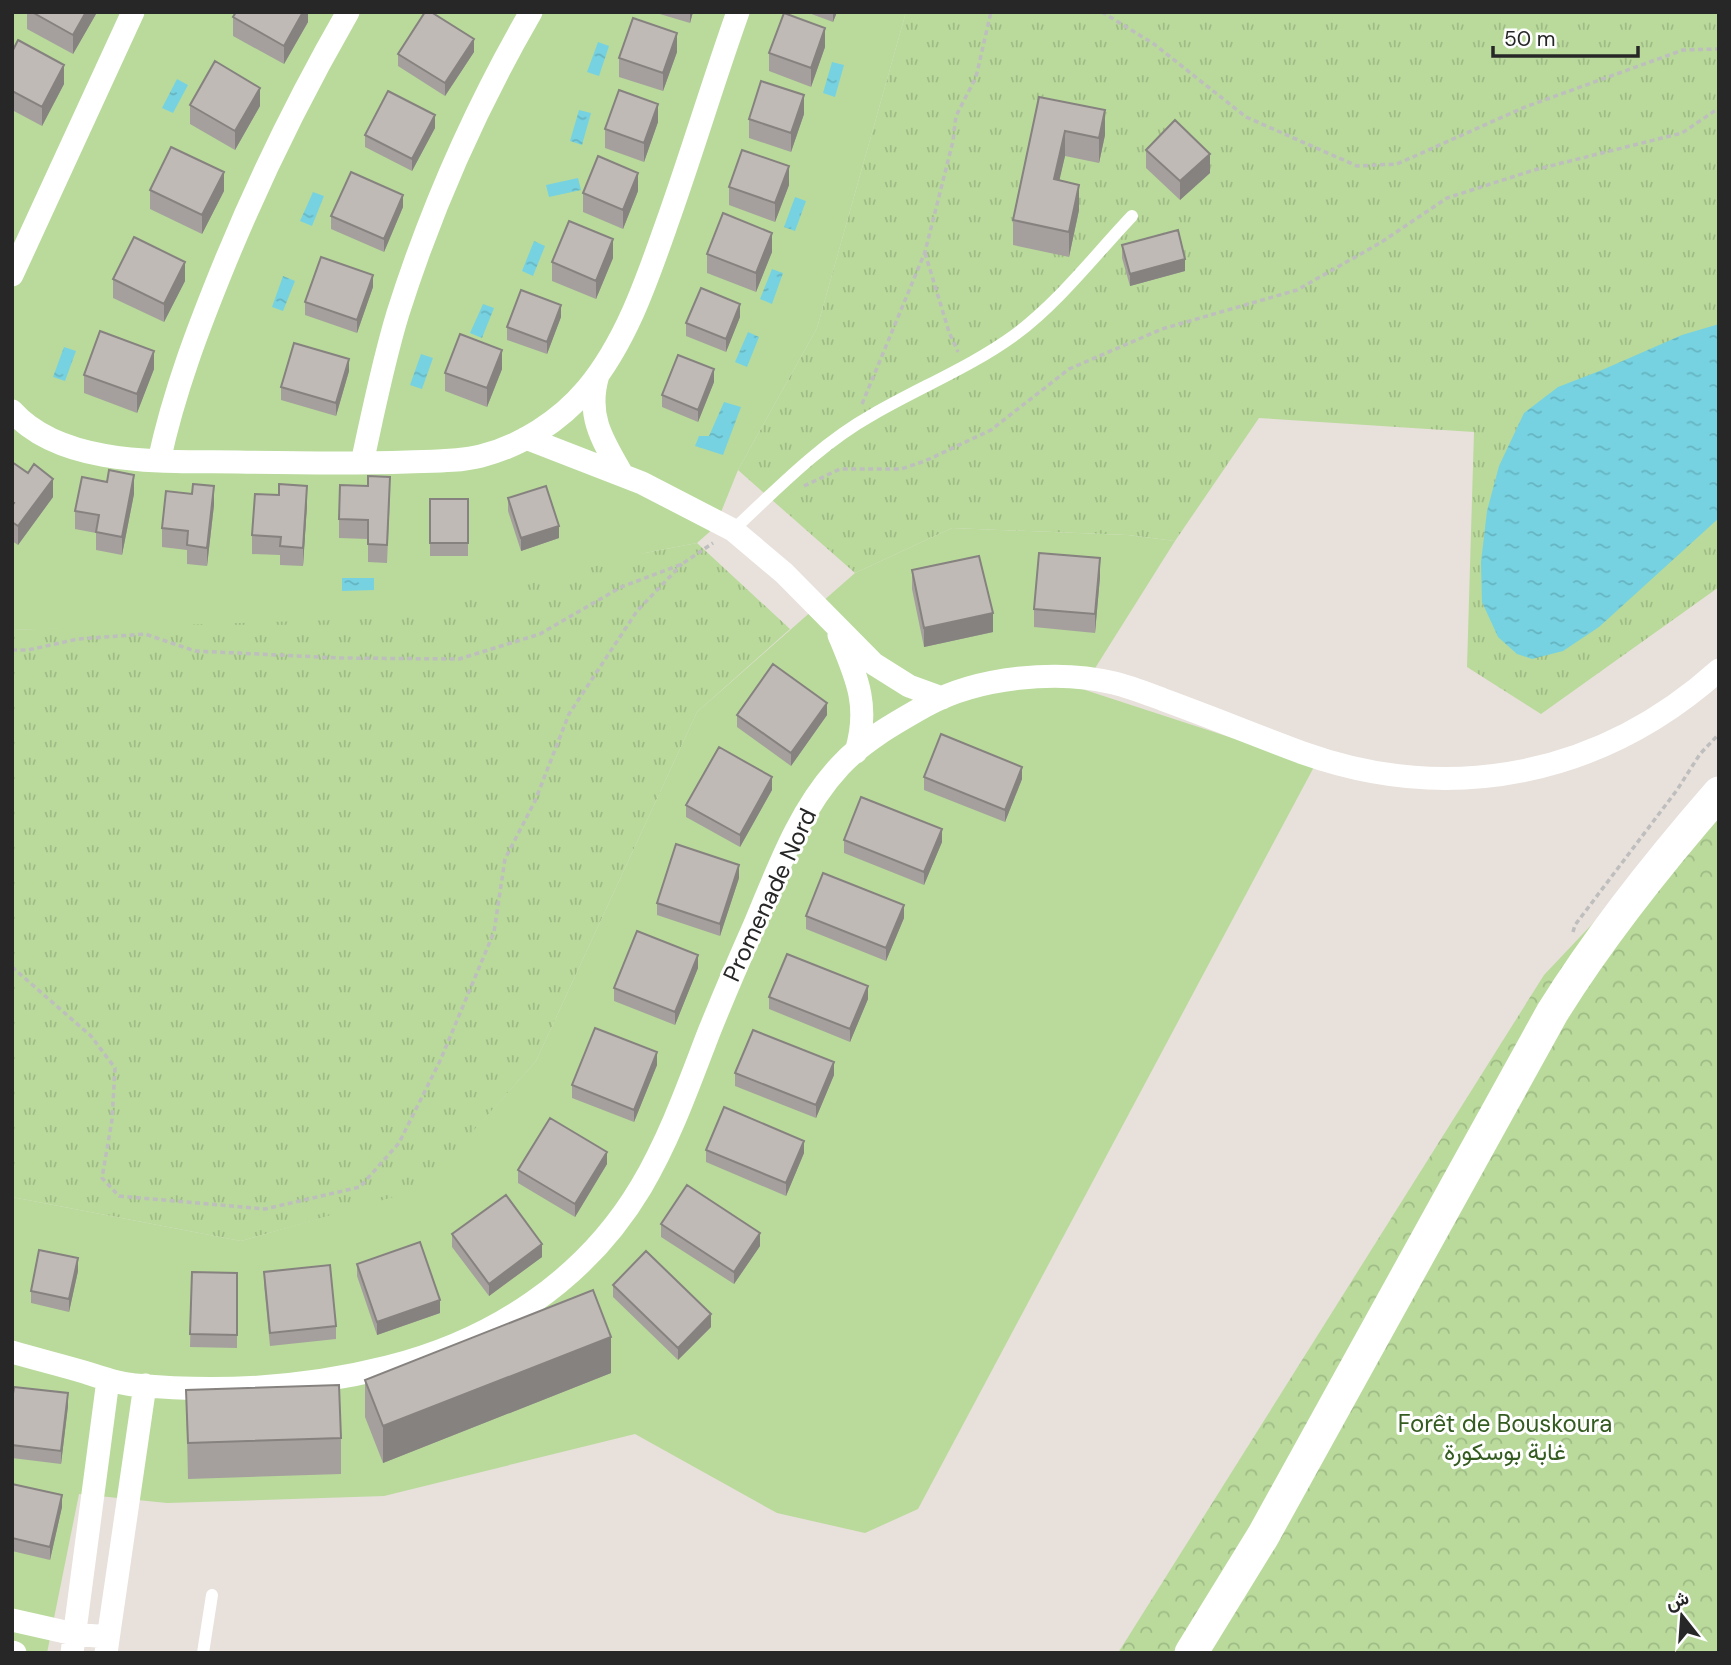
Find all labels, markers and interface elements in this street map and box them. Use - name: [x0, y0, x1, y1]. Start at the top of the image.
- scale bar: [1493, 14, 1638, 58]
- text: 50 m: [1504, 25, 1555, 53]
- street label: Promenade Nord: [716, 803, 823, 986]
- park label: Forêt de Bouskoura غابة بوسكورة: [1398, 1408, 1612, 1467]
- north arrow: [1647, 1581, 1717, 1651]
- text: ش: [1663, 1585, 1692, 1616]

